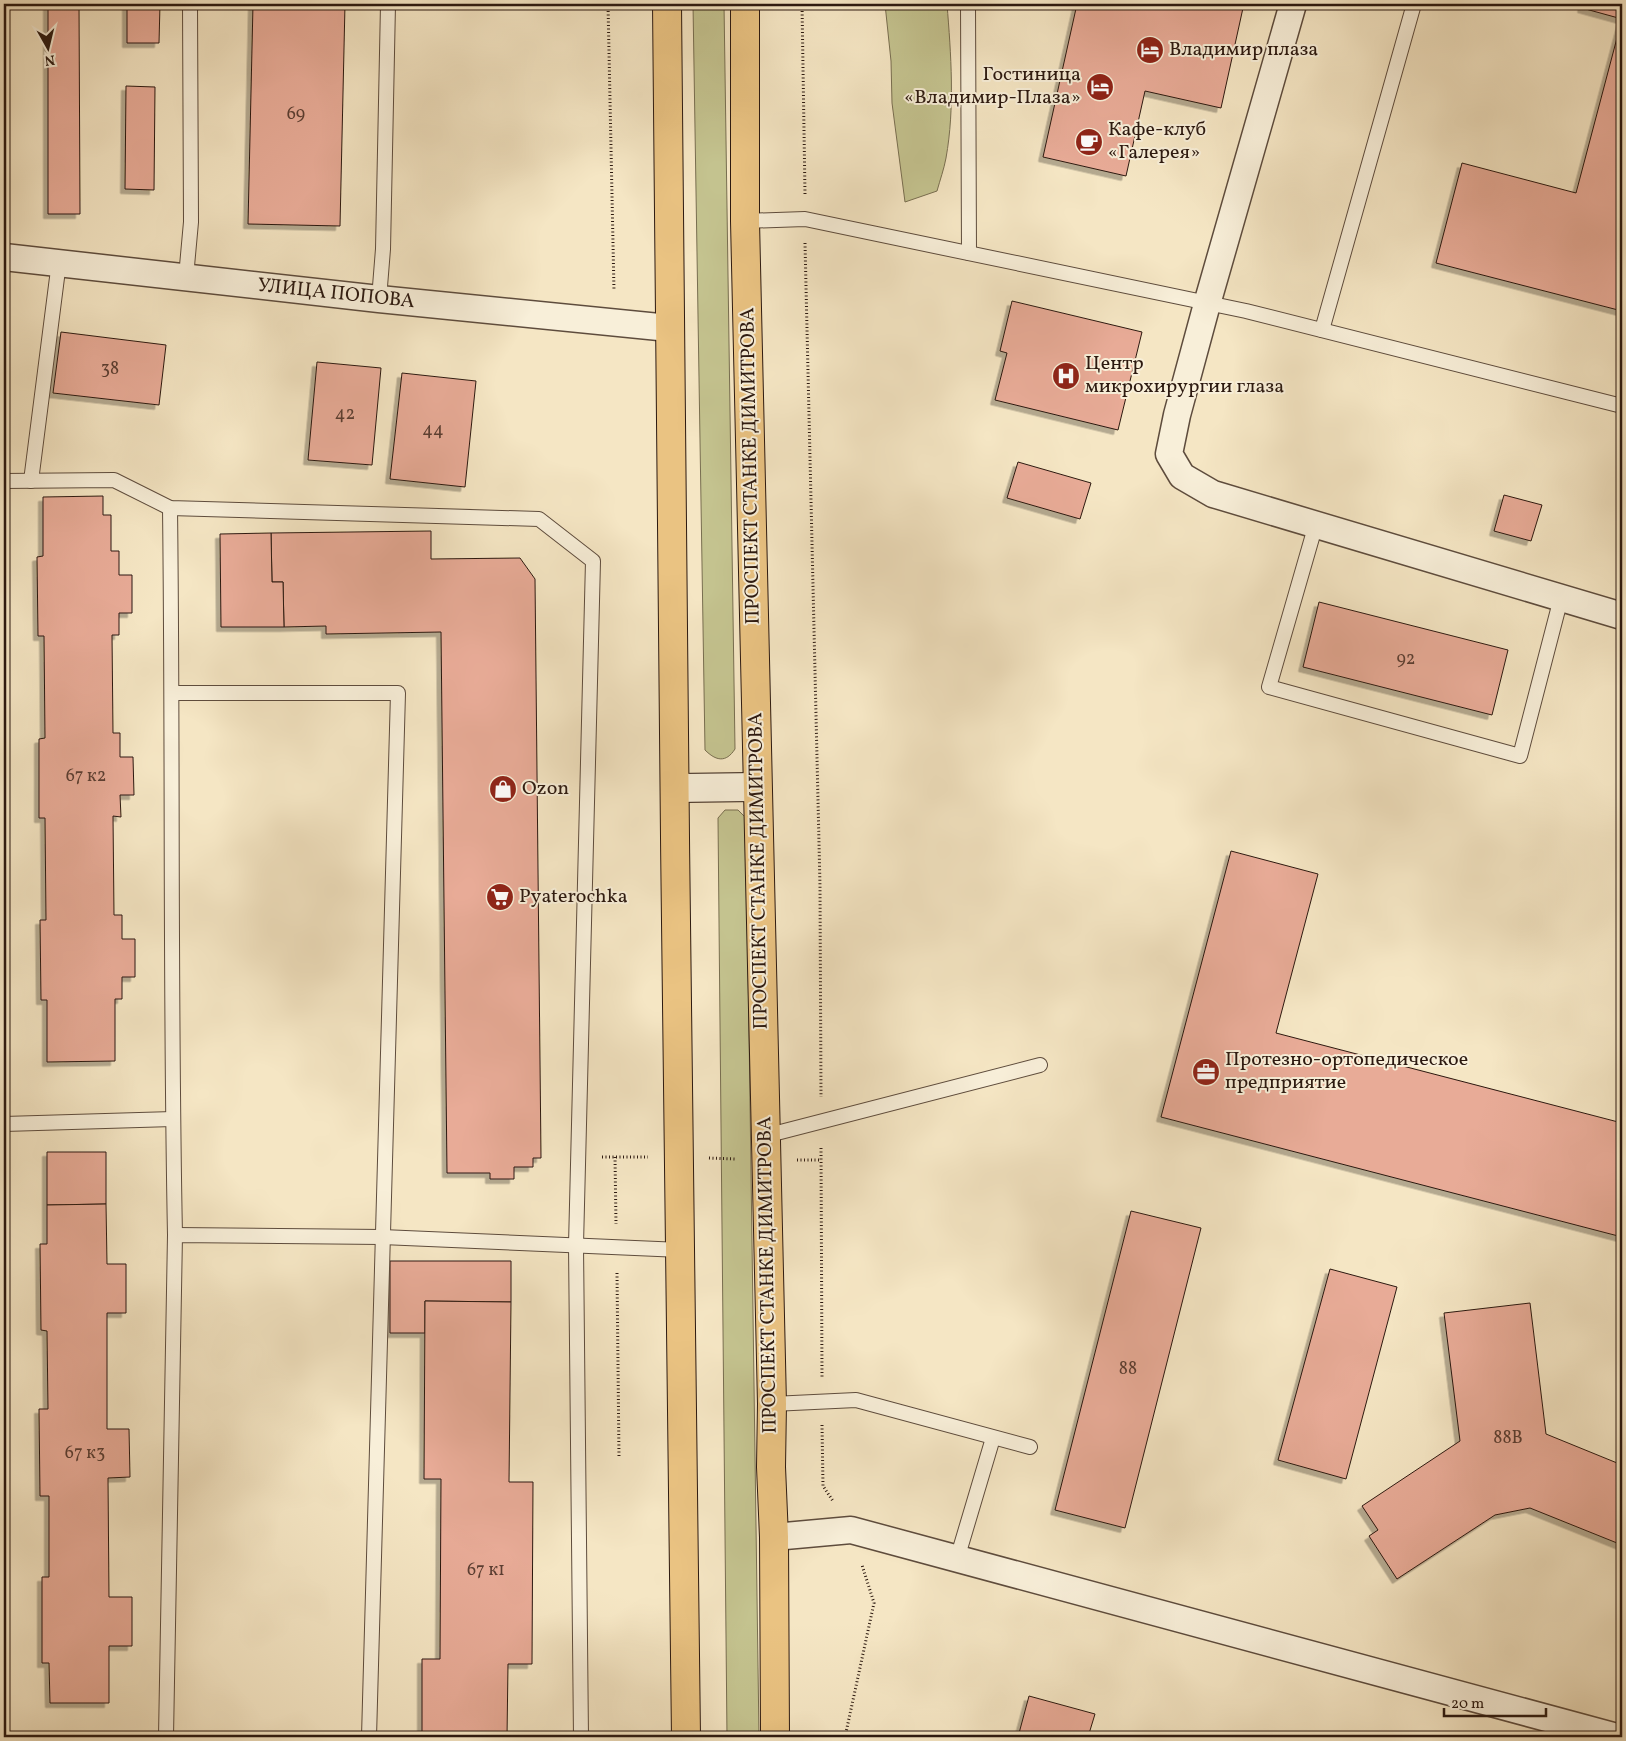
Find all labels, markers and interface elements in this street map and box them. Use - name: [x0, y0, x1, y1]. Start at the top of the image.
- north arrow: [22, 22, 72, 72]
- hotel icon: Владимир плаза: [1135, 35, 1165, 65]
- place label: Владимир плаза: [1169, 36, 1318, 64]
- text: N: [43, 49, 56, 70]
- place label: Гостиница «Владимир-Плаза»: [904, 61, 1081, 112]
- hotel icon: Гостиница «Владимир-Плаза»: [1085, 72, 1115, 102]
- house number: 69: [287, 102, 305, 127]
- place label: Кафе-клуб «Галерея»: [1108, 116, 1206, 167]
- cafe icon: Кафе-клуб «Галерея»: [1074, 127, 1104, 157]
- street label: УЛИЦА ПОПОВА: [256, 272, 416, 316]
- street label: ПРОСПЕКТ СТАНКЕ ДИМИТРОВА: [734, 307, 768, 625]
- place label: Центр микрохирургии глаза: [1085, 350, 1284, 401]
- house number: 38: [101, 357, 119, 382]
- hospital icon: Центр микрохирургии глаза: [1051, 361, 1081, 391]
- house number: 42: [335, 402, 355, 427]
- house number: 44: [422, 418, 444, 443]
- house number: 92: [1396, 647, 1416, 672]
- street label: ПРОСПЕКТ СТАНКЕ ДИМИТРОВА: [742, 712, 776, 1030]
- house number: 67 к2: [66, 764, 106, 789]
- shop icon: Ozon: [488, 774, 518, 804]
- place label: Ozon: [522, 775, 569, 803]
- supermarket icon: Pyaterochka: [485, 882, 515, 912]
- place label: Pyaterochka: [519, 883, 628, 911]
- place label: Протезно-ортопедическое предприятие: [1225, 1046, 1468, 1097]
- office icon: Протезно-ортопедическое предприятие: [1191, 1057, 1221, 1087]
- street label: ПРОСПЕКТ СТАНКЕ ДИМИТРОВА: [751, 1116, 785, 1434]
- house number: 88: [1119, 1357, 1137, 1382]
- house number: 88В: [1493, 1426, 1523, 1451]
- house number: 67 к3: [65, 1441, 105, 1466]
- house number: 67 к1: [467, 1558, 505, 1583]
- scale bar: [1444, 1686, 1546, 1718]
- text: 20 m: [1451, 1694, 1484, 1715]

